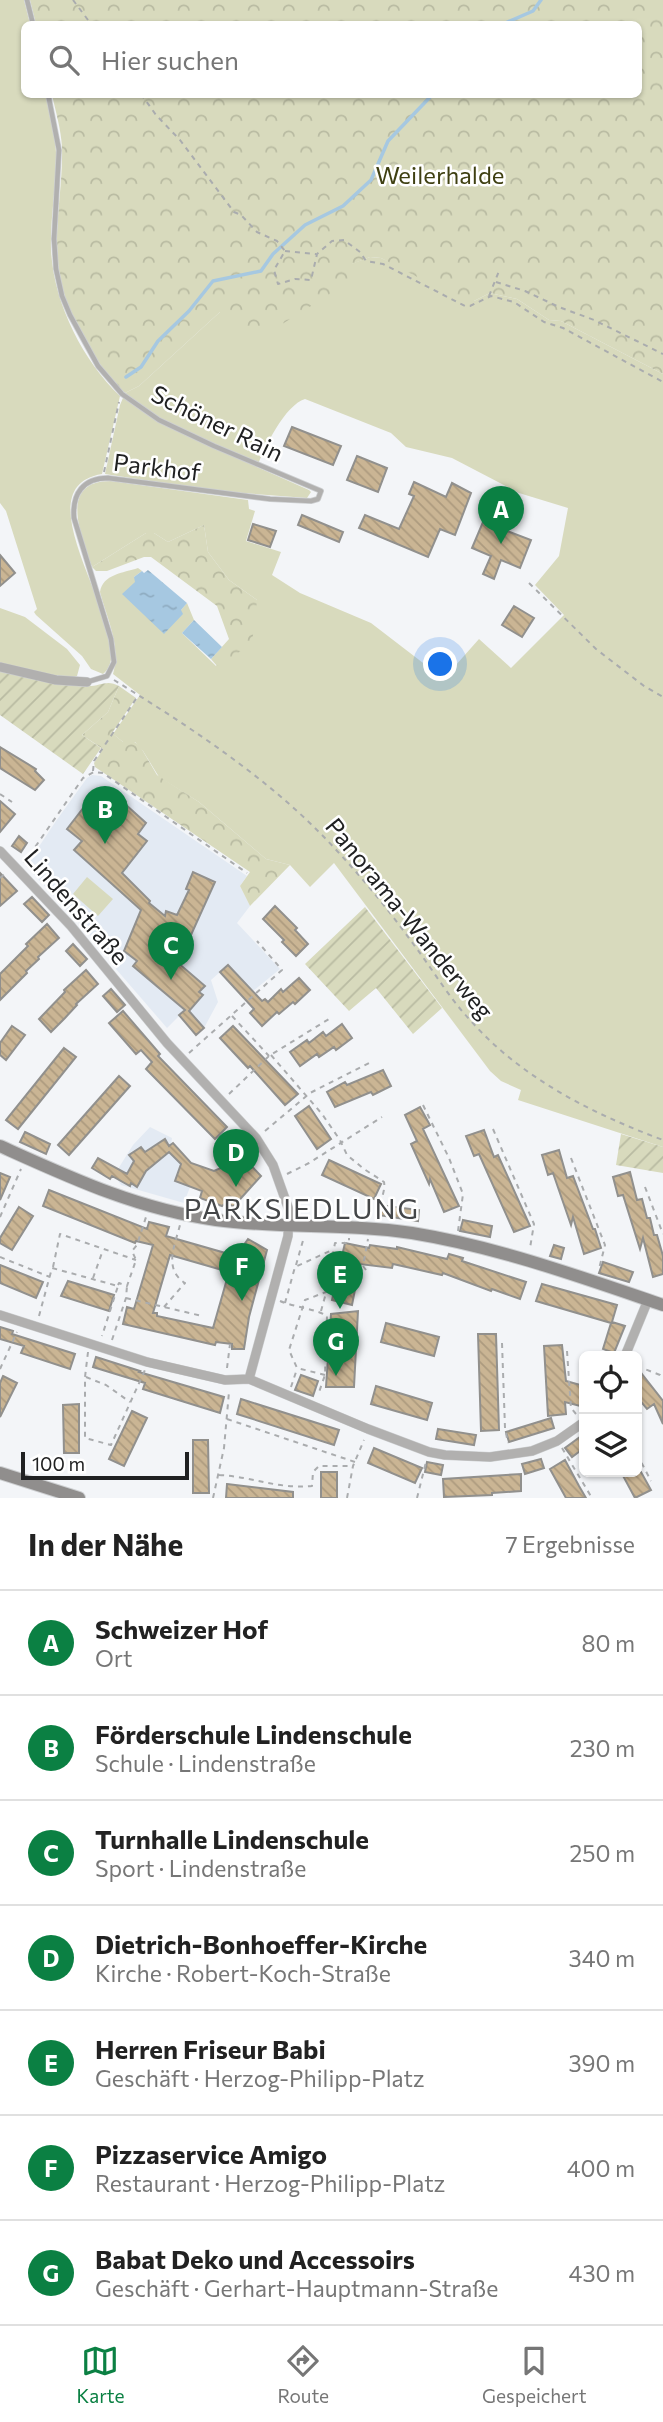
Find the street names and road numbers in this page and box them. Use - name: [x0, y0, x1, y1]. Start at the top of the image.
- street label: Schöner Rain: [147, 378, 288, 467]
- street label: Parkhof: [112, 447, 203, 486]
- street label: Panorama-Wanderweg: [320, 812, 500, 1024]
- street label: Lindenstraße: [19, 842, 135, 970]

